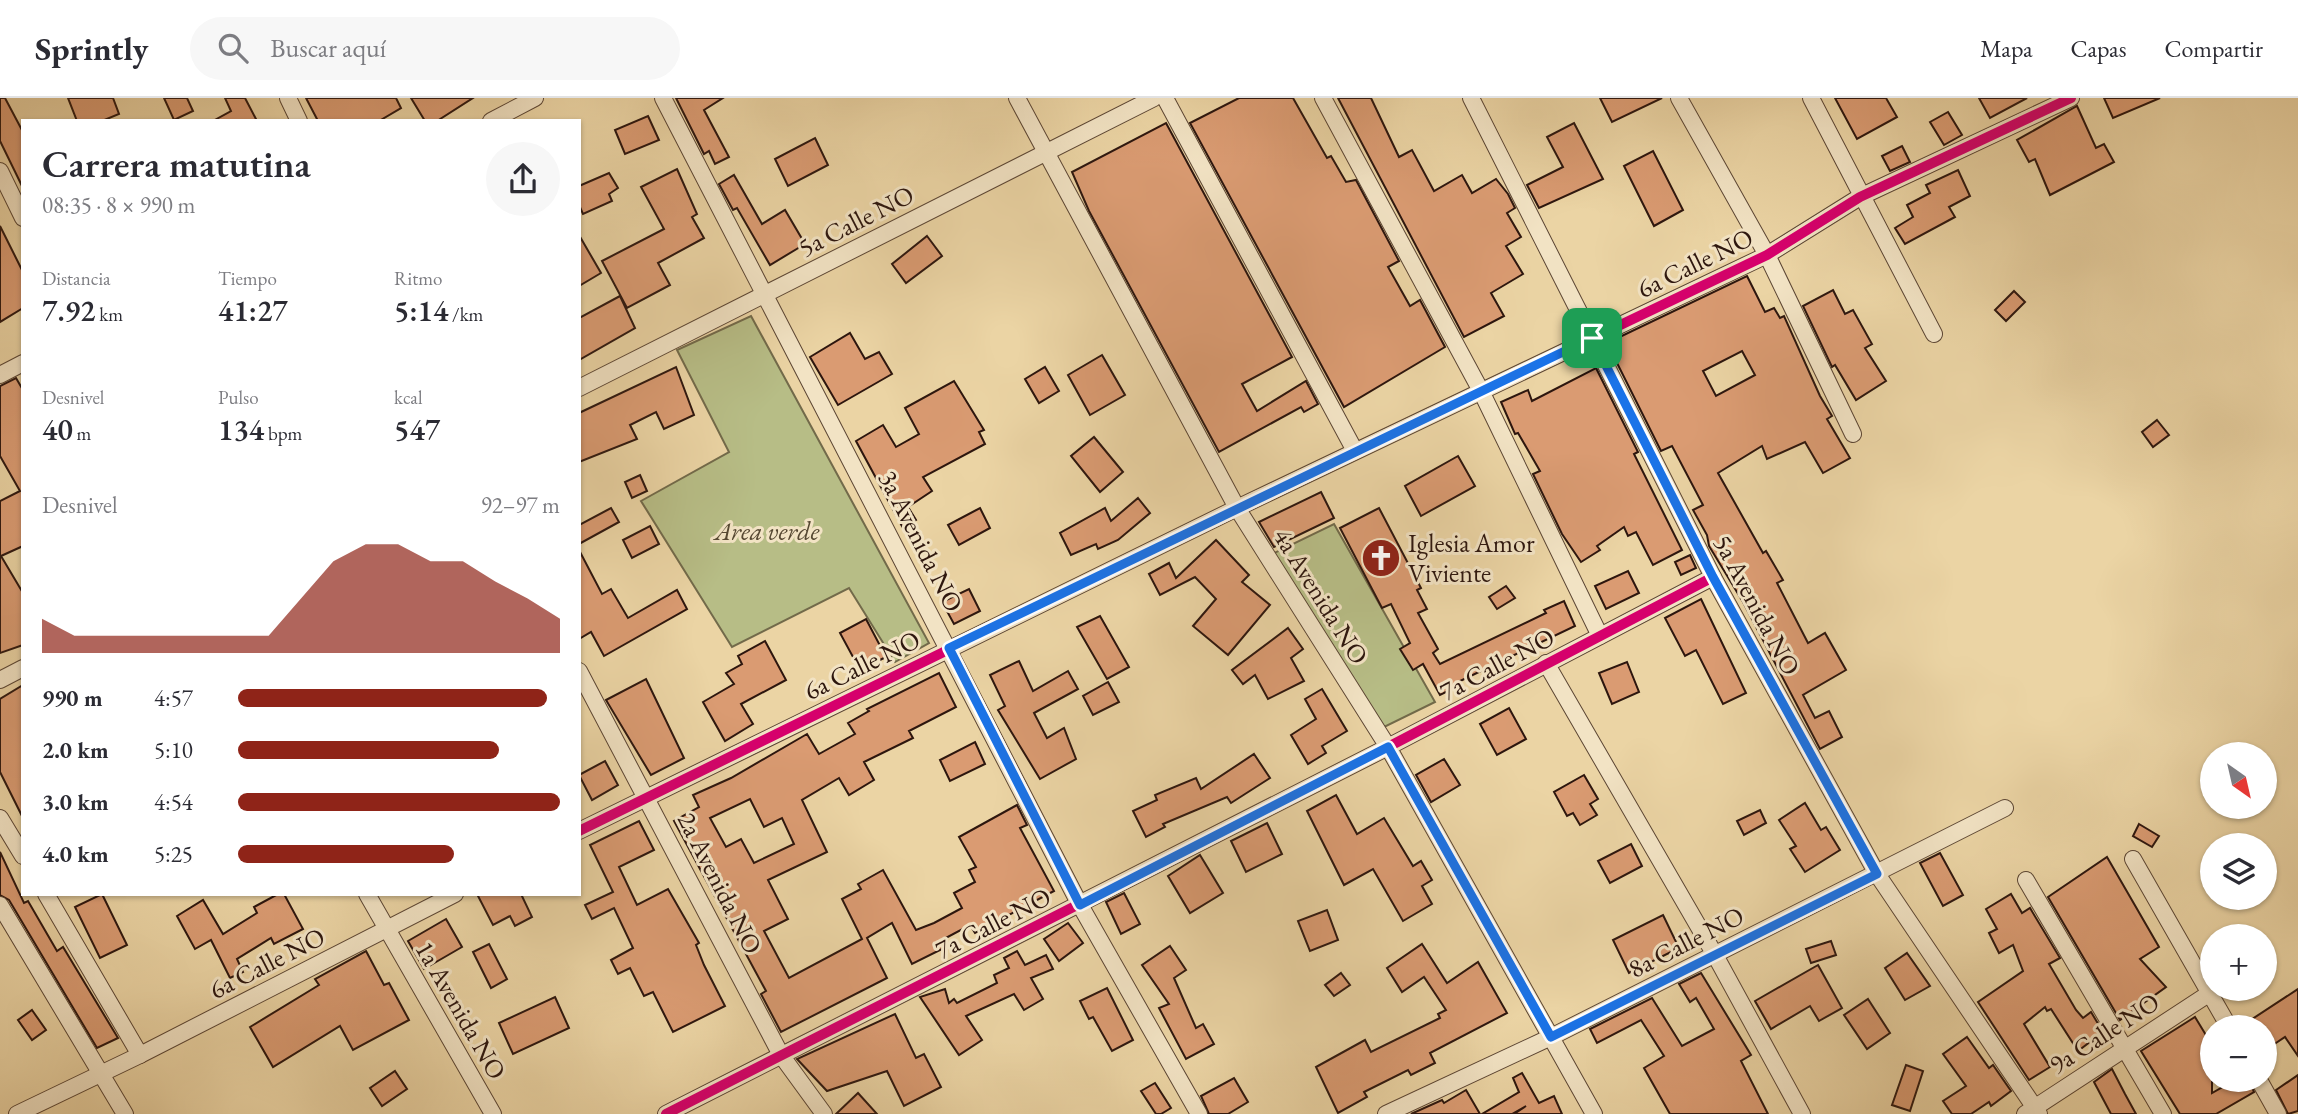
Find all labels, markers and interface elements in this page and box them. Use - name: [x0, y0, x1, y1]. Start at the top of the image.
- search box: [190, 17, 680, 80]
- text: Sprintly: [35, 27, 148, 70]
- icon: search: [214, 29, 252, 67]
- text: Buscar aquí: [270, 31, 386, 65]
- text: Mapa: [1980, 33, 2032, 64]
- text: Capas: [2070, 33, 2126, 64]
- text: Compartir: [2164, 33, 2263, 64]
- text: Carrera matutina: [42, 139, 311, 188]
- button: share: [486, 142, 560, 216]
- street label: 5a Calle NO: [793, 177, 919, 265]
- text: 08:35 · 8 × 990 m: [42, 190, 195, 220]
- street label: 6a Calle NO: [1631, 220, 1759, 306]
- text: Distancia: [42, 266, 111, 291]
- text: Tiempo: [218, 266, 277, 291]
- text: Ritmo: [394, 266, 442, 291]
- text: 7.92: [42, 291, 95, 330]
- text: 41:27: [218, 291, 288, 330]
- text: 5:14: [394, 291, 448, 330]
- text: km: [95, 302, 123, 327]
- text: /km: [448, 302, 483, 327]
- pin: [1562, 308, 1622, 368]
- icon: arrive: [1573, 319, 1611, 357]
- text: Desnivel: [42, 385, 104, 410]
- text: Pulso: [218, 385, 259, 410]
- text: kcal: [394, 385, 423, 410]
- text: 40: [42, 410, 73, 449]
- text: 134: [218, 410, 264, 449]
- text: 547: [394, 410, 440, 449]
- text: m: [73, 421, 91, 446]
- text: bpm: [264, 421, 302, 446]
- street label: 3a Avenida NO: [871, 465, 971, 617]
- text: Desnivel: [42, 490, 118, 520]
- text: 92–97 m: [481, 490, 560, 520]
- park label: Area verde: [713, 514, 821, 548]
- street label: 4a Avenida NO: [1266, 522, 1376, 670]
- place label: Iglesia Amor Viviente: [1408, 526, 1535, 590]
- street label: 5a Avenida NO: [1706, 529, 1808, 681]
- church icon: Iglesia Amor Viviente: [1360, 537, 1402, 579]
- street label: 7a Calle NO: [1434, 620, 1560, 708]
- street label: 6a Calle NO: [798, 622, 926, 708]
- text: 990 m: [42, 683, 103, 713]
- text: 4:57: [154, 683, 193, 713]
- text: 2.0 km: [42, 735, 109, 765]
- text: 5:10: [154, 735, 193, 765]
- north arrow: [2200, 742, 2277, 819]
- map controls: [2200, 742, 2277, 1092]
- text: 3.0 km: [42, 787, 109, 817]
- text: 4:54: [154, 787, 193, 817]
- street label: 2a Avenida NO: [670, 807, 770, 959]
- button: layers: [2200, 833, 2277, 910]
- text: 4.0 km: [42, 839, 109, 869]
- text: 5:25: [154, 839, 193, 869]
- street label: 7a Calle NO: [930, 879, 1056, 967]
- street label: 8a Calle NO: [1623, 898, 1749, 986]
- street label: 6a Calle NO: [204, 919, 330, 1007]
- button: +: [2200, 924, 2277, 1001]
- street label: 1a Avenida NO: [408, 935, 514, 1085]
- street label: 9a Calle NO: [2042, 985, 2166, 1081]
- button: −: [2200, 1015, 2277, 1092]

